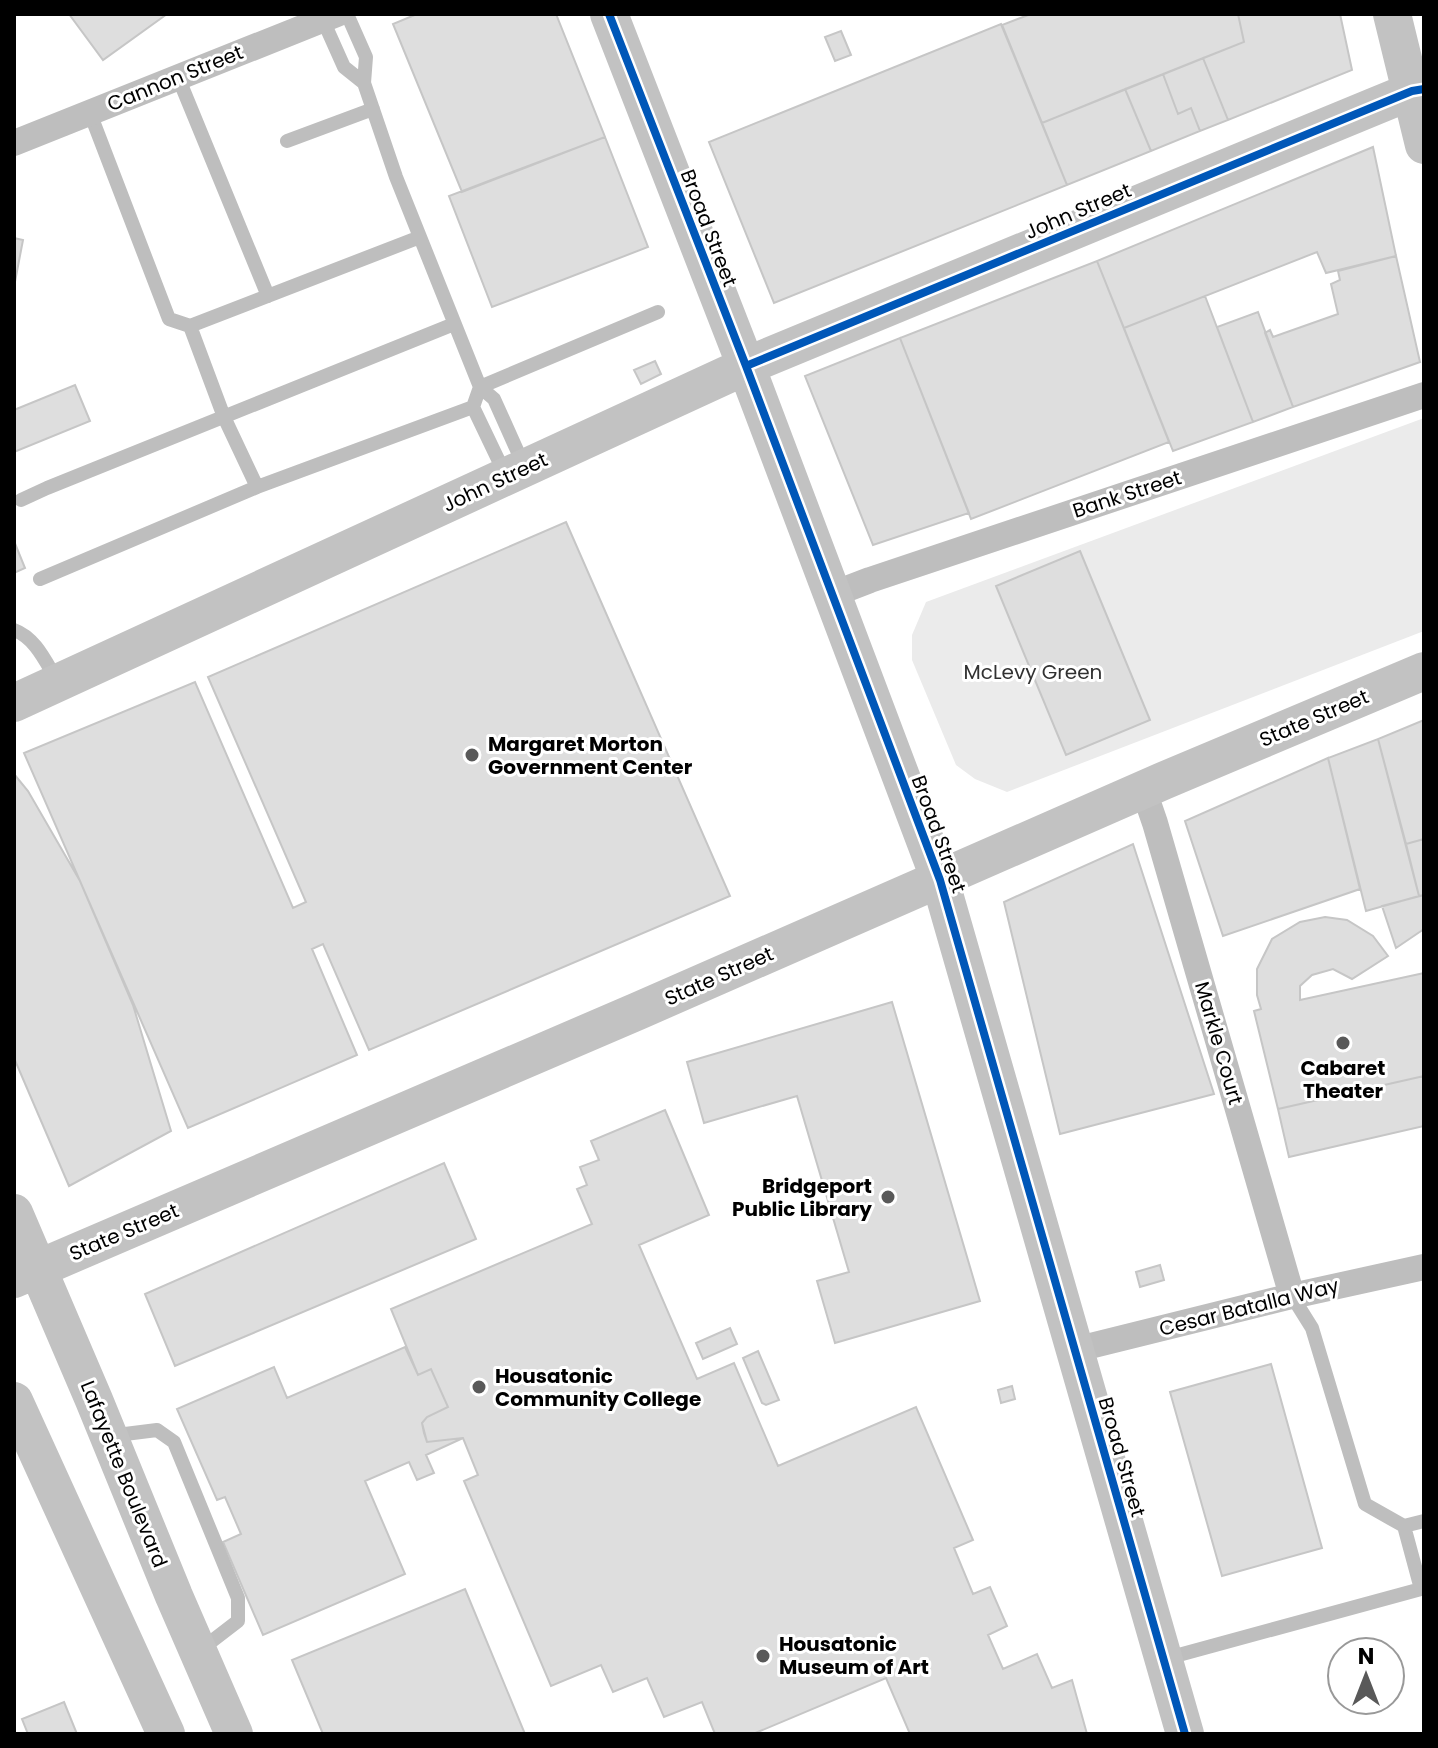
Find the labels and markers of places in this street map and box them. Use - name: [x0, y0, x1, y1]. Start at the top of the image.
- place label: Margaret Morton Government Center: [488, 730, 693, 781]
- marker: Margaret Morton Government Center: [463, 746, 481, 764]
- marker: Cabaret Theater: [1334, 1034, 1352, 1052]
- place label: Cabaret Theater: [1301, 1054, 1385, 1105]
- place label: Bridgeport Public Library: [732, 1172, 872, 1223]
- marker: Bridgeport Public Library: [879, 1188, 897, 1206]
- place label: Housatonic Community College: [495, 1362, 701, 1413]
- marker: Housatonic Community College: [470, 1378, 488, 1396]
- place label: Housatonic Museum of Art: [779, 1630, 929, 1681]
- marker: Housatonic Museum of Art: [754, 1647, 772, 1665]

